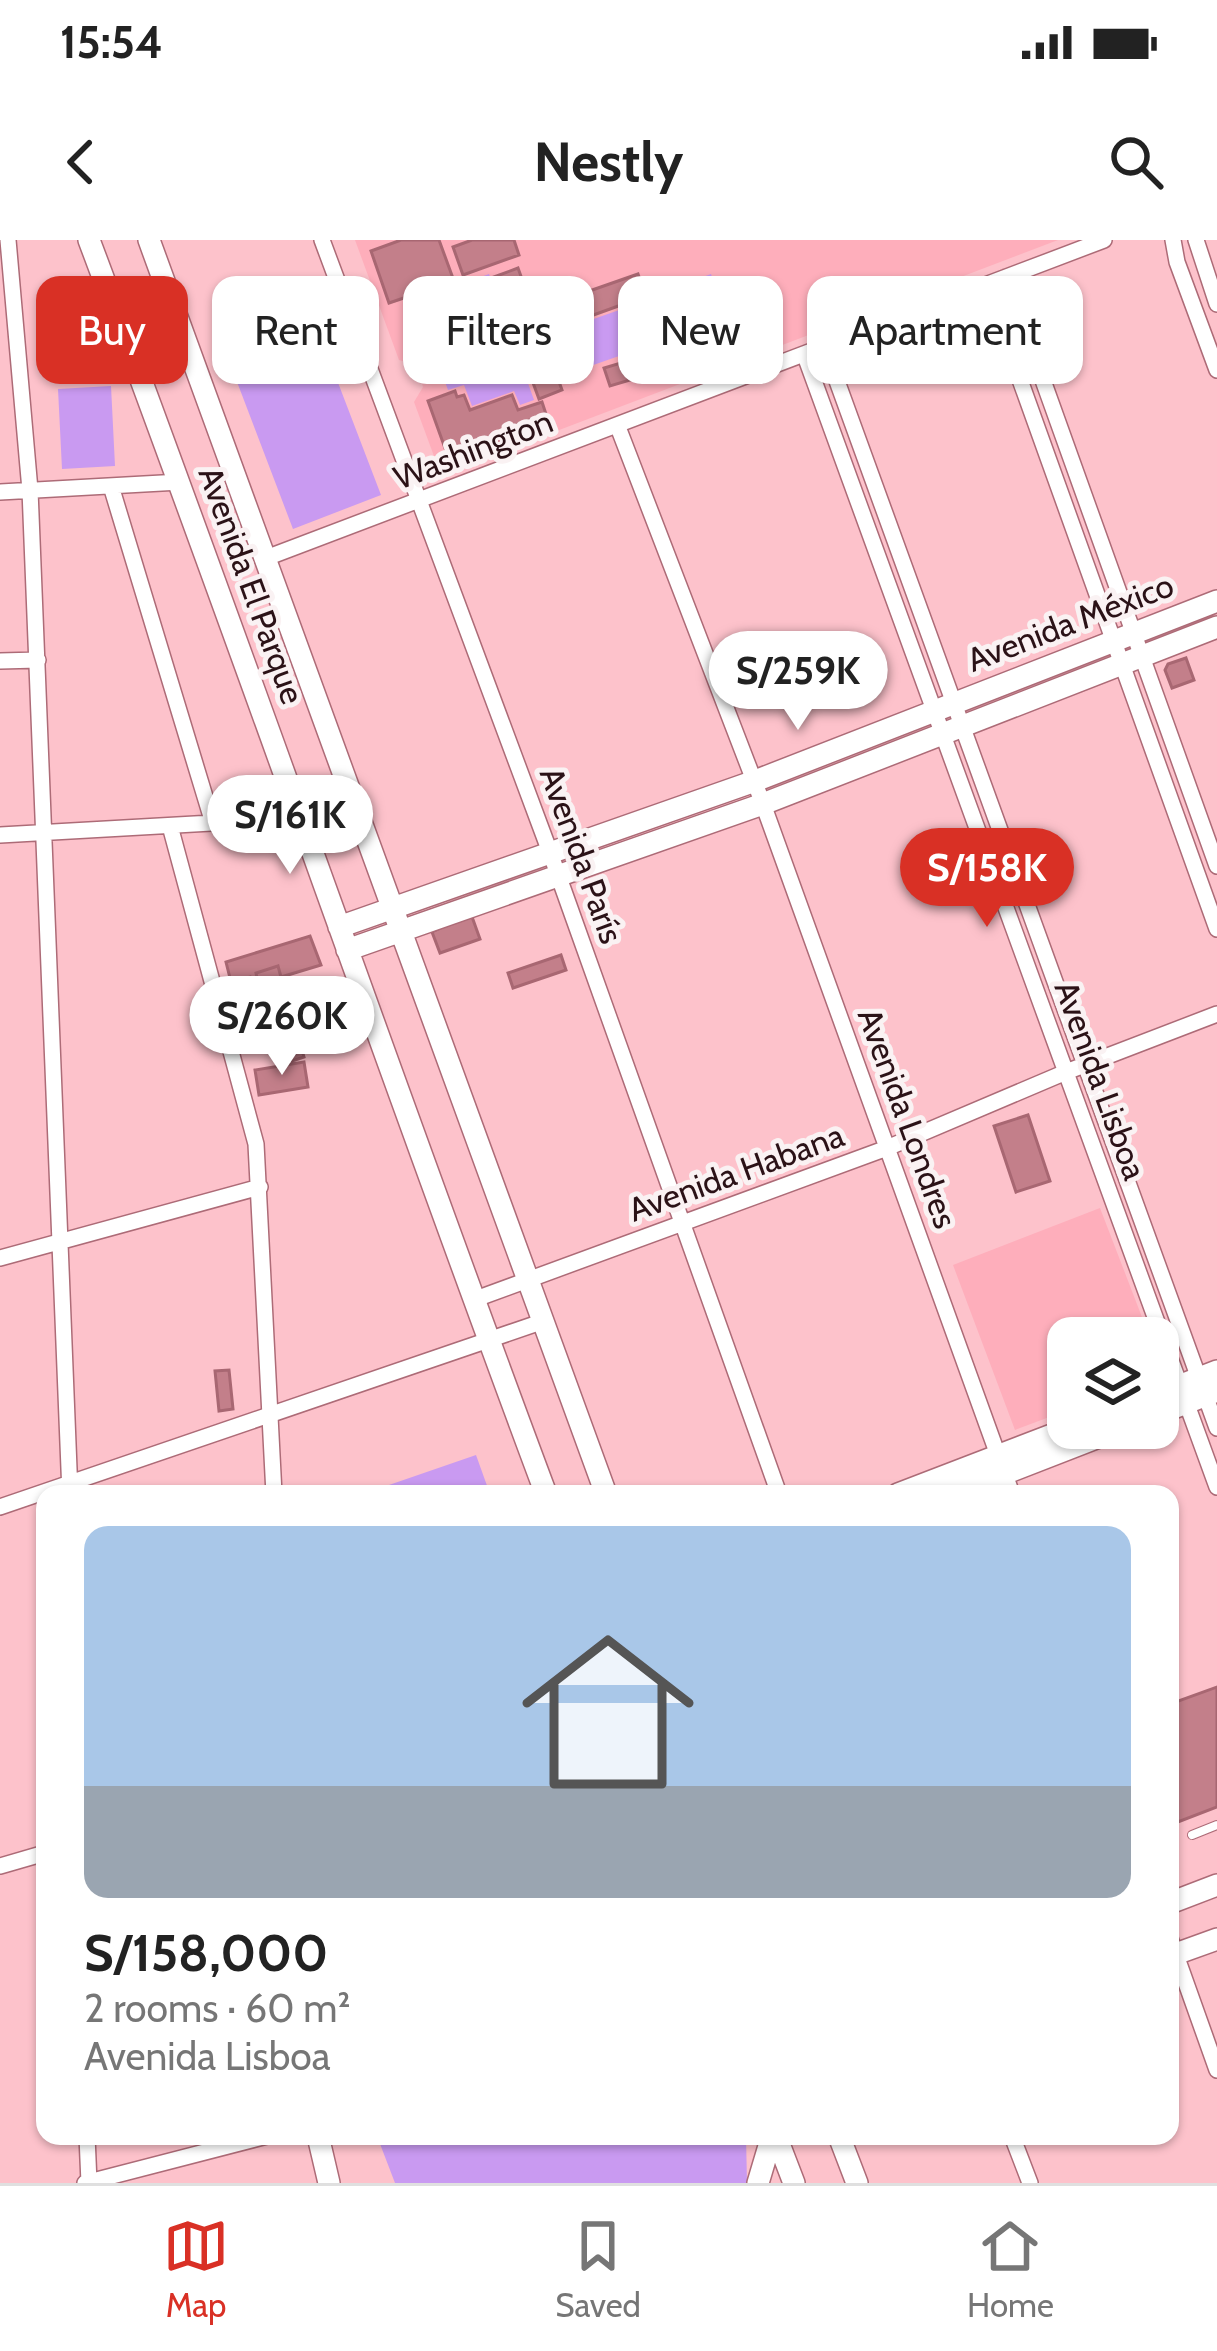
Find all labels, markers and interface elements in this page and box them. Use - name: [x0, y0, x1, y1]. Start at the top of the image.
- text: 15:54: [60, 15, 163, 69]
- icon: back: [48, 129, 114, 195]
- text: Nestly: [534, 129, 683, 195]
- icon: search: [1103, 129, 1169, 195]
- chip: Buy: [36, 276, 188, 384]
- chip: Rent: [212, 276, 379, 384]
- chip: Filters: [403, 276, 594, 384]
- chip: New: [618, 276, 783, 384]
- chip: Apartment: [807, 276, 1083, 384]
- street label: Washington: [388, 400, 558, 498]
- street label: Avenida El Parque: [191, 461, 313, 709]
- street label: Avenida México: [961, 564, 1179, 680]
- pin: S/259K: [700, 631, 896, 733]
- text: S/259K: [736, 646, 860, 694]
- street label: Avenida París: [532, 762, 632, 948]
- pin: S/161K: [192, 775, 388, 877]
- text: S/161K: [234, 790, 346, 838]
- pin: S/158K: [889, 828, 1085, 930]
- text: S/158K: [927, 843, 1047, 891]
- street label: Avenida Lisboa: [1047, 975, 1156, 1185]
- pin: S/260K: [184, 976, 380, 1078]
- text: S/260K: [216, 991, 348, 1039]
- street label: Avenida Londres: [850, 1003, 966, 1233]
- street label: Avenida Habana: [623, 1114, 849, 1229]
- map controls: [1047, 1317, 1179, 1449]
- button: layers: [1047, 1317, 1179, 1449]
- icon: home: [500, 1604, 716, 1820]
- text: S/158,000: [84, 1922, 328, 1984]
- text: 2 rooms · 60 m²: [84, 1984, 350, 2032]
- text: Avenida Lisboa: [84, 2032, 330, 2080]
- tab: Map: [163, 2213, 229, 2325]
- tab: Saved: [555, 2213, 641, 2325]
- tab: Home: [967, 2213, 1054, 2325]

